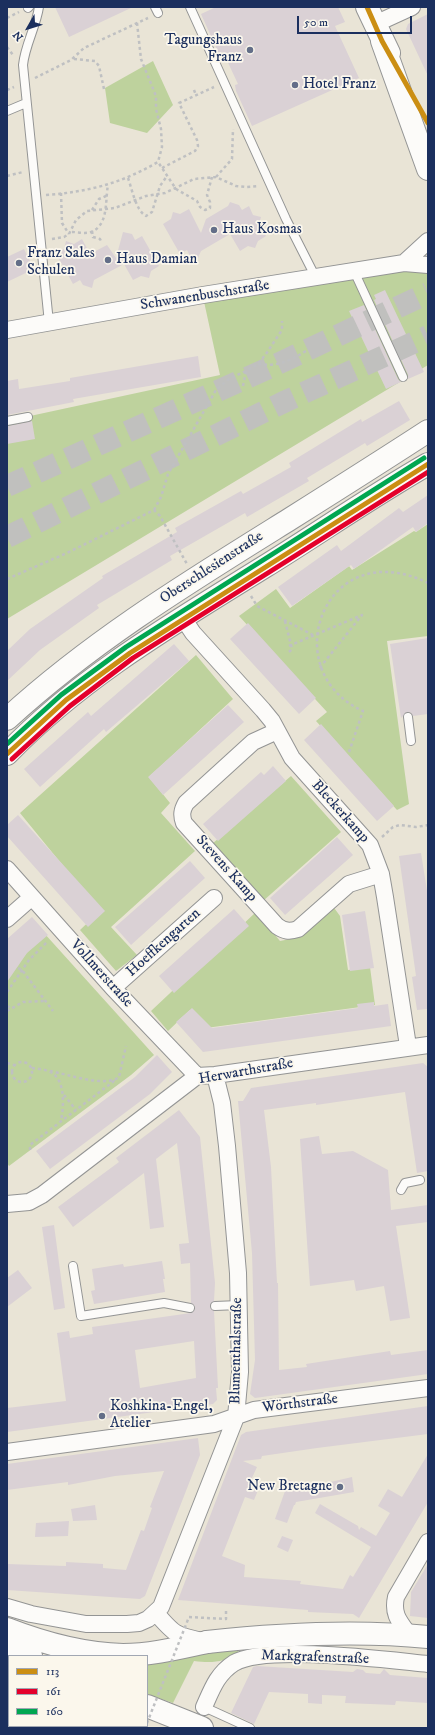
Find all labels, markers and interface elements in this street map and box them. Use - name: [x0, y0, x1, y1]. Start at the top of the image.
- north arrow: [8, 8, 48, 48]
- scale bar: [299, 8, 414, 34]
- text: 50 m: [304, 15, 328, 30]
- text: N: [10, 28, 27, 43]
- place label: Tagungshaus Franz: [164, 32, 242, 67]
- marker: Tagungshaus Franz: [245, 45, 255, 55]
- place label: Hotel Franz: [303, 76, 376, 94]
- marker: Hotel Franz: [290, 80, 300, 90]
- place label: Haus Kosmas: [222, 221, 302, 239]
- marker: Haus Kosmas: [209, 225, 219, 235]
- place label: Franz Sales Schulen: [27, 245, 95, 280]
- place label: Haus Damian: [116, 251, 197, 269]
- marker: Haus Damian: [103, 255, 113, 265]
- marker: Franz Sales Schulen: [14, 258, 24, 268]
- street label: Schwanenbuschstraße: [139, 277, 271, 315]
- street label: Oberschlesienstraße: [157, 528, 267, 608]
- street label: Bleckerkamp: [307, 777, 373, 847]
- street label: Stevens Kamp: [191, 832, 261, 906]
- street label: Hoeffkengarten: [123, 905, 205, 981]
- street label: Vollmerstraße: [66, 936, 136, 1012]
- street label: Herwarthstraße: [197, 1055, 295, 1089]
- street label: Blumenthalstraße: [227, 1297, 247, 1405]
- street label: Wörthstraße: [261, 1390, 339, 1418]
- place label: Koshkina-Engel, Atelier: [110, 1398, 213, 1433]
- marker: Koshkina-Engel, Atelier: [97, 1411, 107, 1421]
- place label: New Bretagne: [247, 1478, 332, 1496]
- marker: New Bretagne: [335, 1482, 345, 1492]
- street label: Markgrafenstraße: [261, 1647, 369, 1669]
- legend: [8, 1655, 148, 1727]
- text: 113: [46, 1664, 59, 1679]
- text: 161: [46, 1684, 61, 1699]
- text: 160: [46, 1704, 63, 1719]

